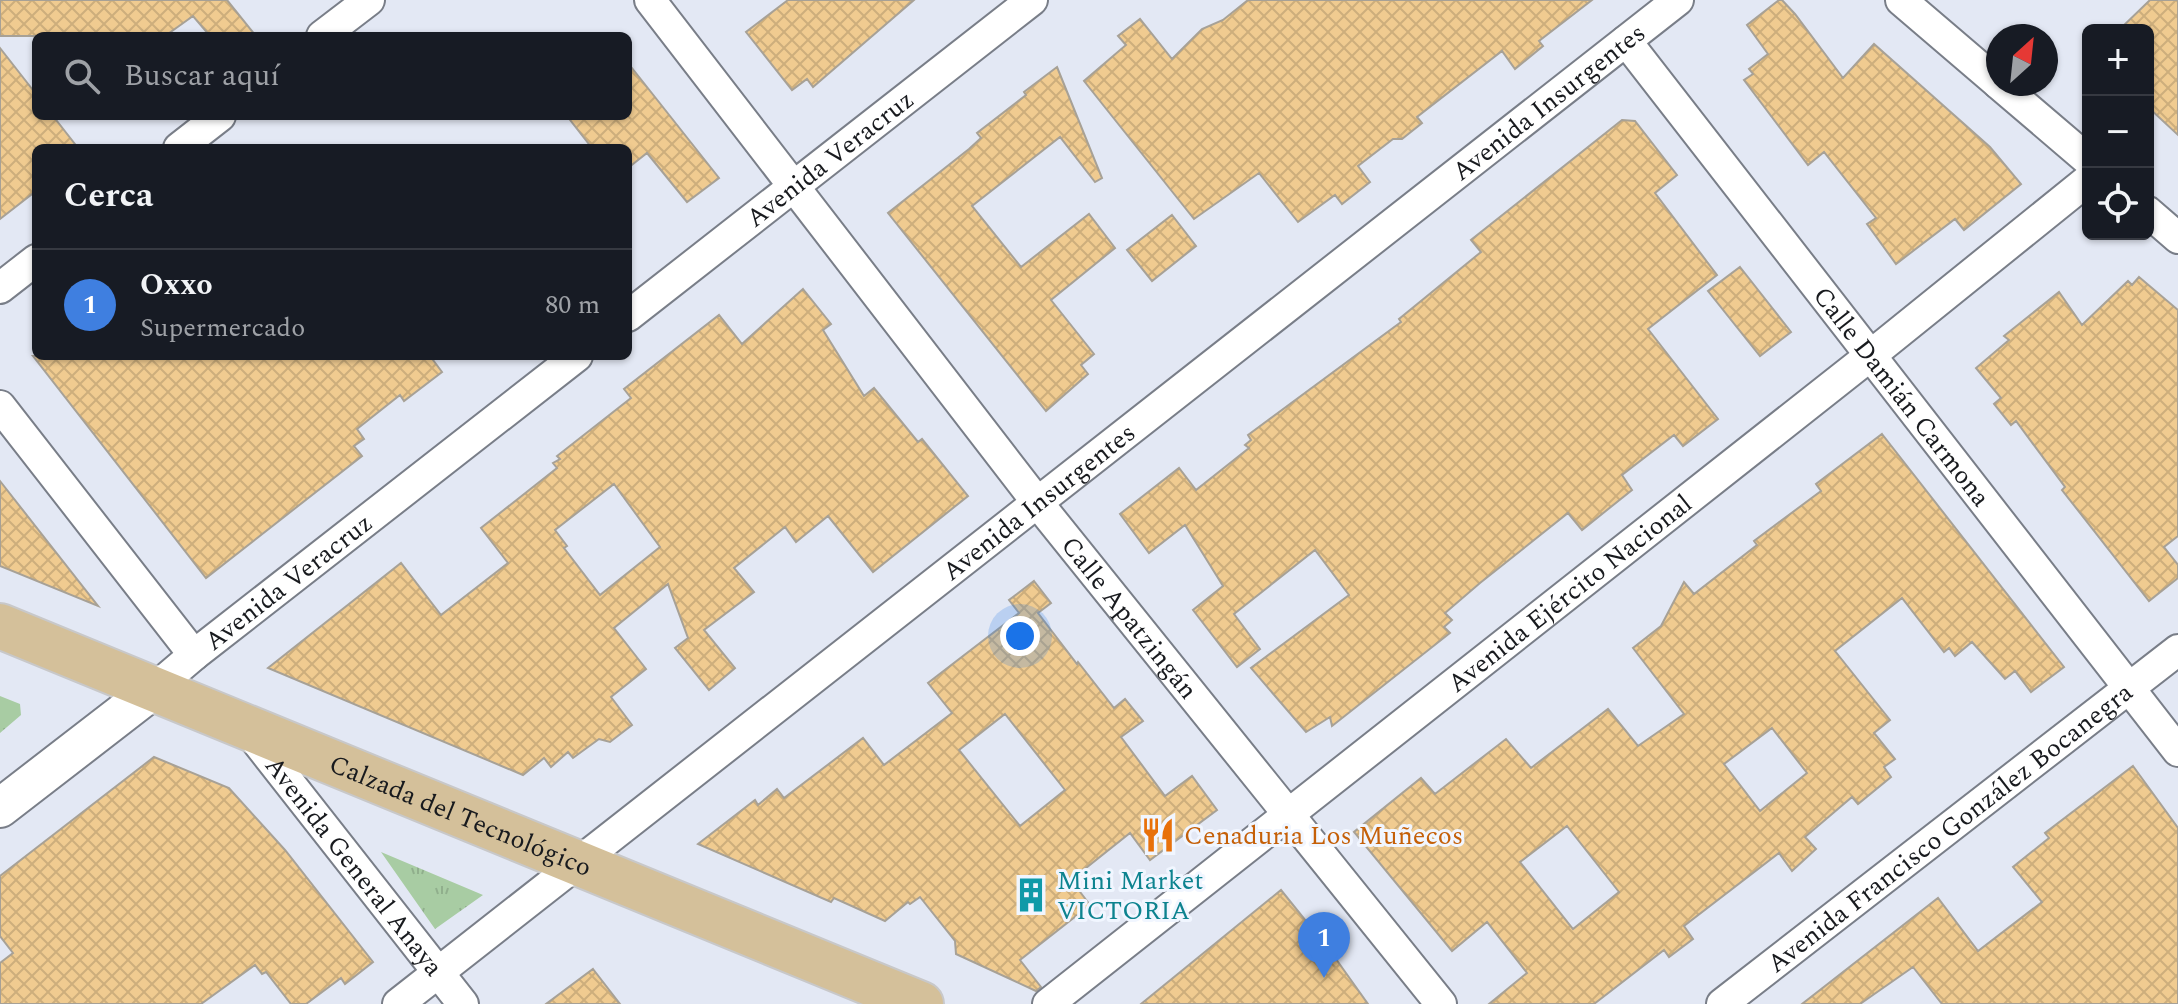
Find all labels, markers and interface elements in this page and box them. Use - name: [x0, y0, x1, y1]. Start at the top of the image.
- street label: Avenida Insurgentes: [1444, 14, 1654, 191]
- north arrow: [1986, 24, 2058, 96]
- map controls: [2082, 24, 2154, 240]
- button: +: [2082, 24, 2154, 96]
- search box: [32, 32, 632, 120]
- text: Buscar aquí: [124, 53, 280, 99]
- icon: search: [60, 54, 104, 98]
- street label: Avenida Veracruz: [737, 80, 923, 238]
- button: −: [2082, 96, 2154, 168]
- button: locate: [2082, 168, 2154, 240]
- text: Cerca: [64, 170, 153, 222]
- text: Oxxo: [140, 262, 213, 308]
- street label: Calle Damián Carmona: [1803, 278, 2000, 516]
- text: 1: [83, 285, 97, 325]
- text: 80 m: [545, 285, 600, 325]
- text: Supermercado: [140, 308, 305, 348]
- street label: Avenida Insurgentes: [934, 414, 1145, 591]
- street label: Avenida Ejército Nacional: [1439, 484, 1701, 703]
- street label: Avenida Veracruz: [196, 504, 382, 661]
- street label: Calle Apatzingán: [1051, 528, 1207, 708]
- your location: [1000, 616, 1040, 656]
- street label: Avenida Francisco González Bocanegra: [1758, 673, 2142, 983]
- street label: Calzada del Tecnológico: [323, 744, 598, 888]
- street label: Avenida General Anaya: [254, 748, 453, 985]
- restaurant icon: Cenaduria Los Muñecos: [1139, 816, 1177, 854]
- place label: Cenaduria Los Muñecos: [1184, 816, 1463, 856]
- place label: Mini Market VICTORIA: [1057, 861, 1203, 931]
- building icon: Mini Market VICTORIA: [1012, 876, 1050, 914]
- pin: 1: [1298, 912, 1350, 978]

